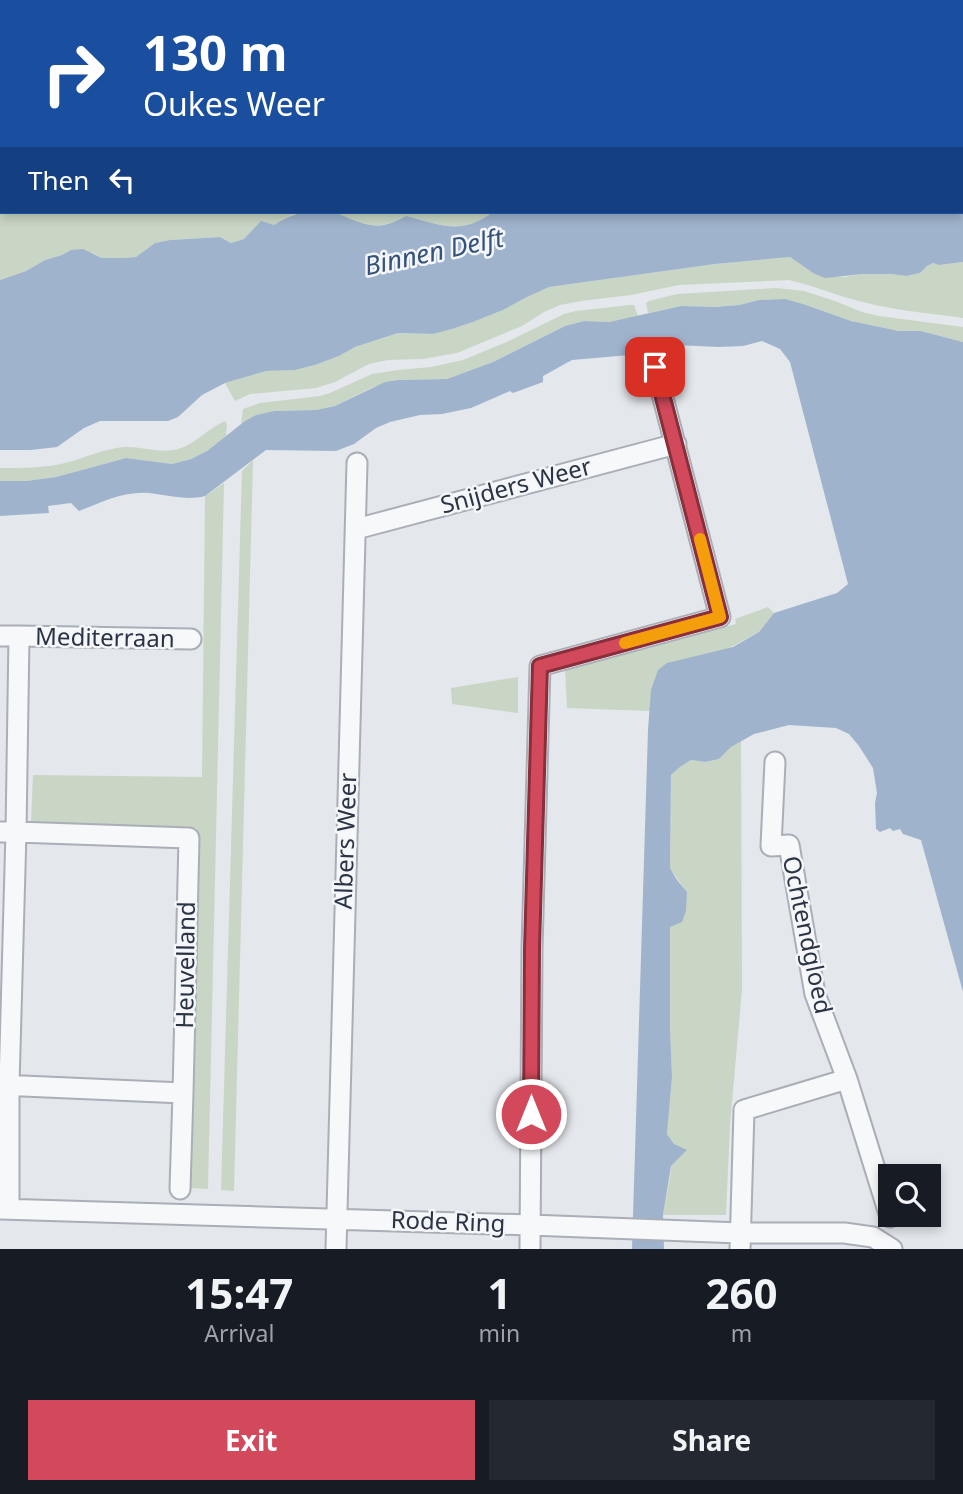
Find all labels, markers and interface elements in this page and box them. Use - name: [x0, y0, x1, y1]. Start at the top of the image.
- text: 130 m: [143, 19, 288, 85]
- icon: right: [28, 28, 119, 119]
- text: Oukes Weer: [143, 82, 325, 125]
- icon: left: [103, 161, 141, 199]
- text: Then: [28, 162, 89, 198]
- water label: Binnen Delft: [361, 218, 508, 283]
- pin: [625, 337, 685, 397]
- icon: arrive: [636, 348, 674, 386]
- street label: Snijders Weer: [436, 449, 595, 521]
- street label: Mediterraan: [35, 619, 175, 654]
- street label: Albers Weer: [326, 772, 363, 910]
- street label: Ochtendgloed: [776, 853, 841, 1017]
- street label: Heuvelland: [167, 901, 202, 1029]
- position arrow: [494, 1077, 568, 1151]
- map controls: [878, 1164, 941, 1227]
- button: search: [878, 1164, 941, 1227]
- street label: Rode Ring: [390, 1202, 506, 1239]
- text: 15:47: [185, 1264, 293, 1321]
- text: 1: [487, 1264, 511, 1321]
- text: 260: [706, 1264, 778, 1321]
- text: Arrival: [204, 1317, 274, 1349]
- text: min: [479, 1317, 520, 1349]
- text: m: [731, 1317, 752, 1349]
- button: Exit: [28, 1400, 475, 1480]
- button: Share: [489, 1400, 935, 1480]

